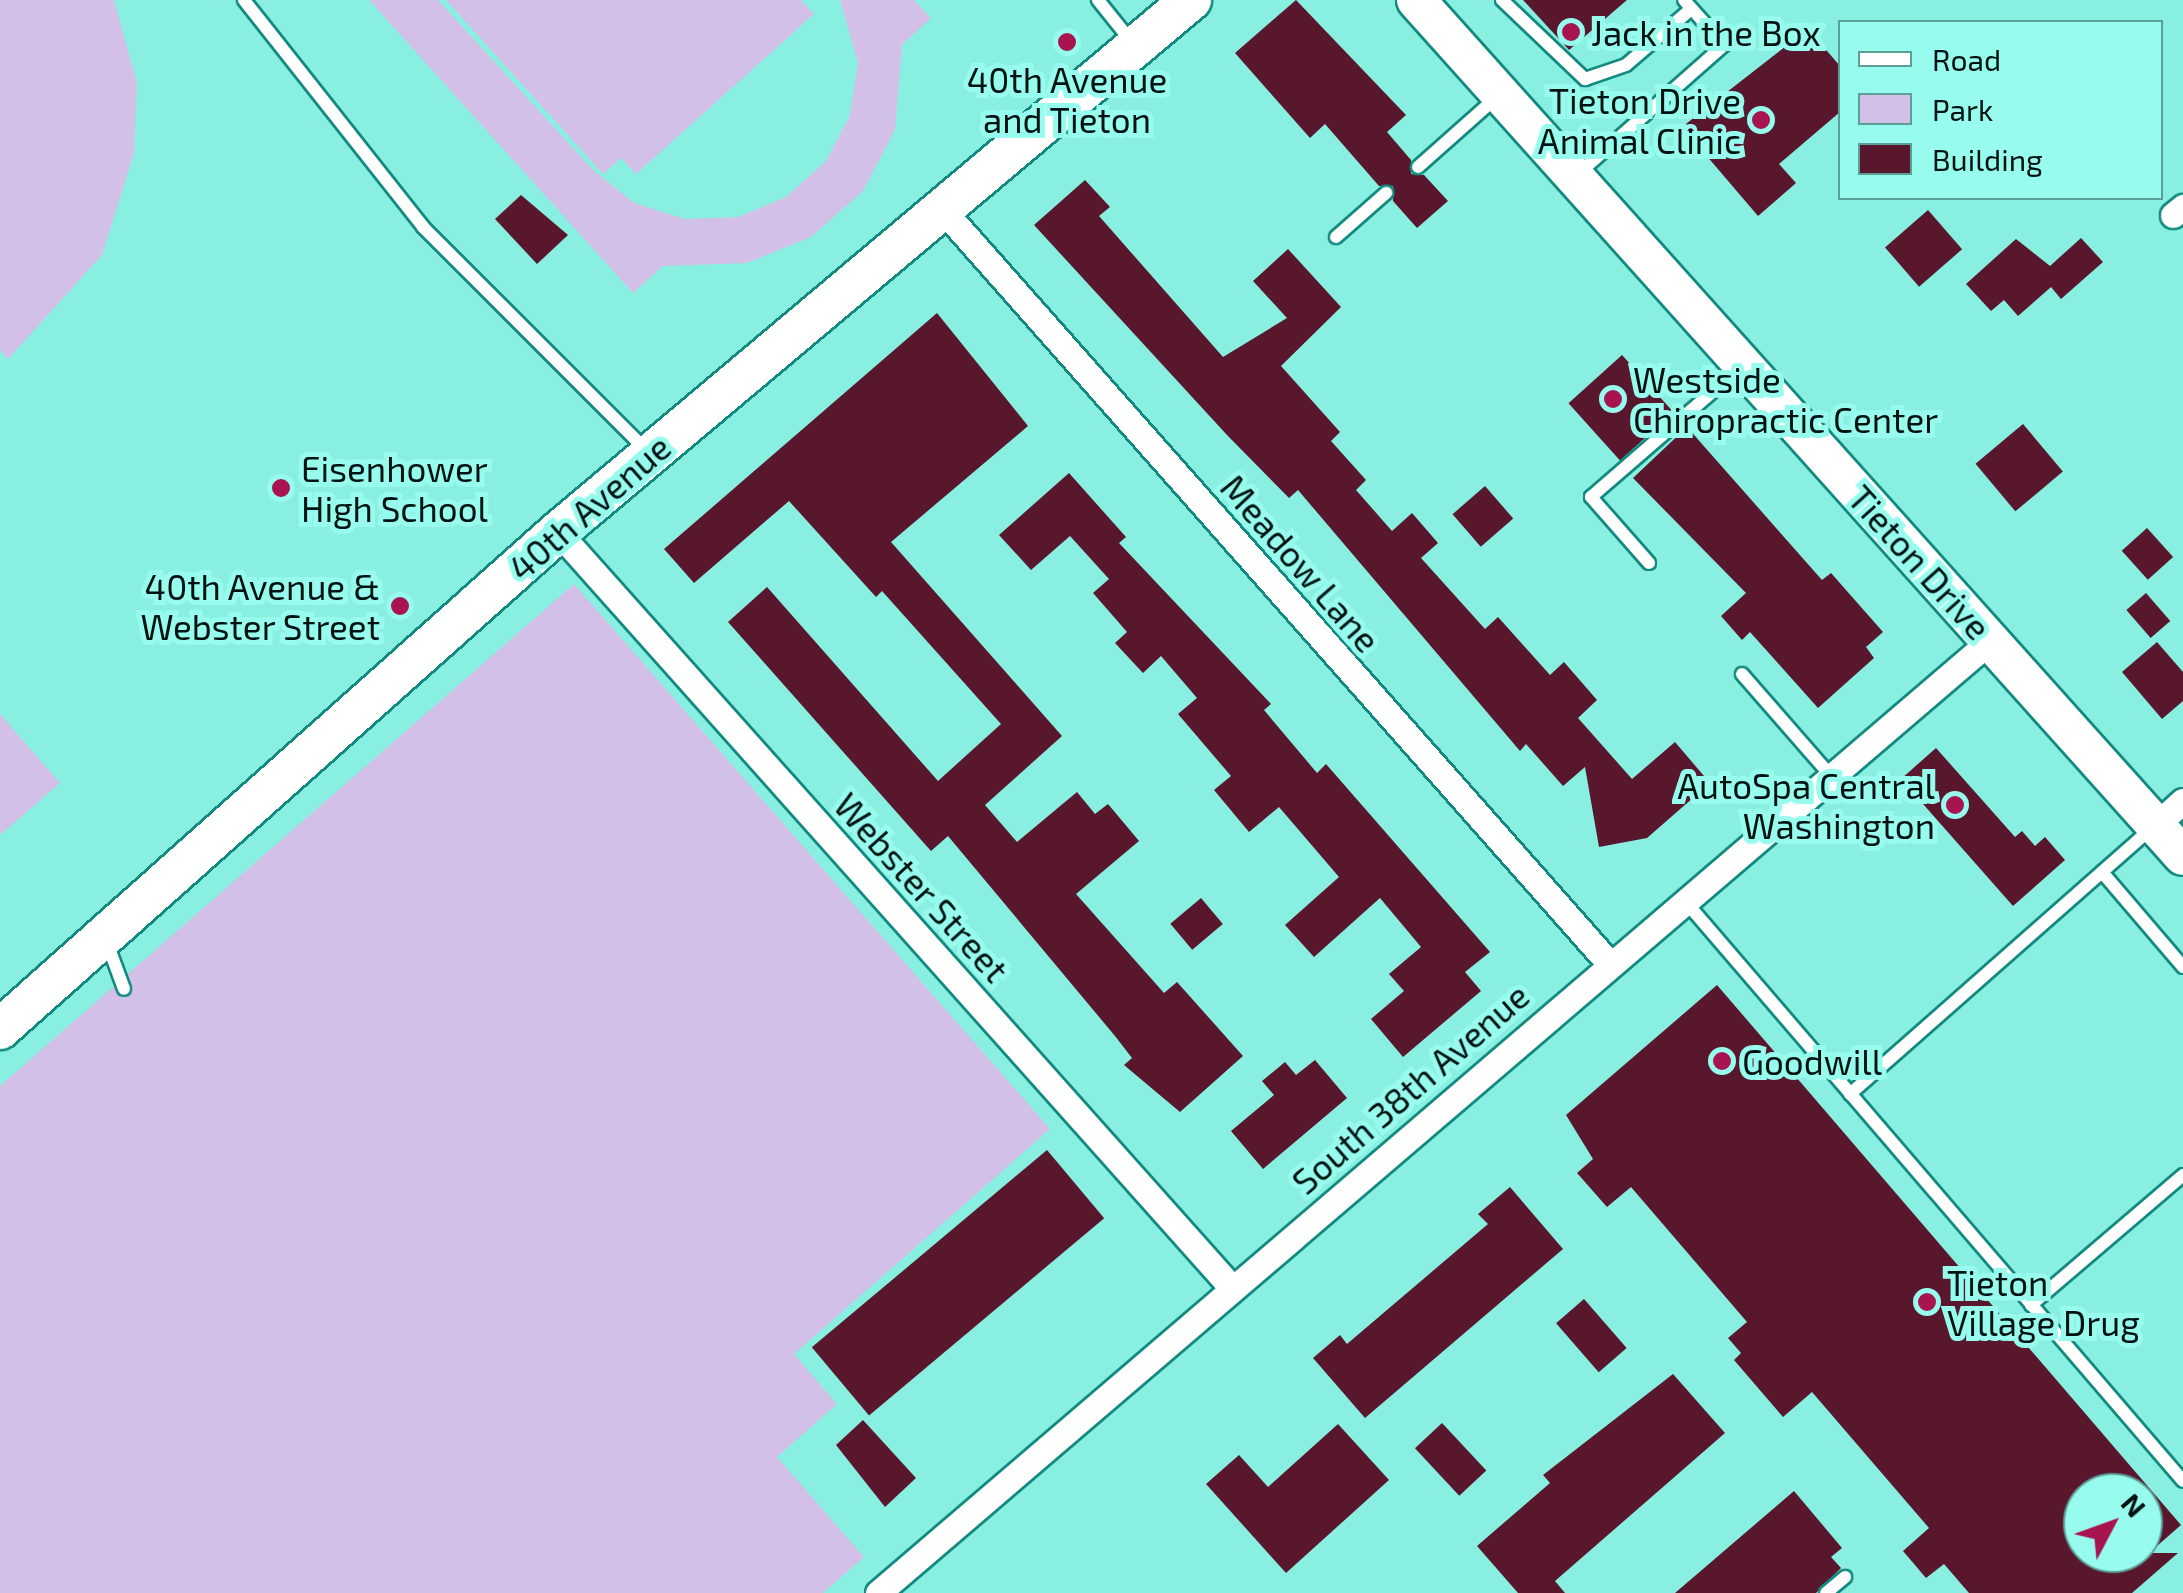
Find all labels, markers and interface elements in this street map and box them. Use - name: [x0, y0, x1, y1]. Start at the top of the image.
- place label: Jack in the Box: [1591, 11, 1822, 53]
- legend: [1838, 20, 2163, 200]
- marker: Jack in the Box: [1560, 21, 1582, 43]
- marker: 40th Avenue and Tieton: [1056, 31, 1078, 53]
- text: Road: [1932, 41, 2001, 77]
- place label: 40th Avenue and Tieton: [966, 58, 1168, 140]
- place label: Tieton Drive Animal Clinic: [1537, 79, 1741, 161]
- text: Park: [1932, 91, 1993, 127]
- marker: Tieton Drive Animal Clinic: [1750, 109, 1772, 131]
- text: Building: [1932, 141, 2043, 177]
- place label: Westside Chiropractic Center: [1633, 358, 1938, 440]
- marker: Westside Chiropractic Center: [1602, 388, 1624, 410]
- street label: 40th Avenue: [499, 425, 679, 589]
- place label: Eisenhower High School: [301, 447, 488, 529]
- street label: Meadow Lane: [1212, 466, 1390, 660]
- marker: Eisenhower High School: [270, 477, 292, 499]
- street label: Tieton Drive: [1840, 477, 2000, 647]
- place label: 40th Avenue & Webster Street: [140, 565, 380, 647]
- marker: 40th Avenue & Webster Street: [389, 595, 411, 617]
- place label: AutoSpa Central Washington: [1677, 764, 1935, 846]
- street label: Webster Street: [826, 784, 1018, 990]
- marker: AutoSpa Central Washington: [1944, 794, 1966, 816]
- street label: South 38th Avenue: [1283, 974, 1537, 1202]
- place label: Goodwill: [1742, 1040, 1882, 1082]
- marker: Goodwill: [1711, 1050, 1733, 1072]
- place label: Tieton Village Drug: [1947, 1261, 2140, 1343]
- marker: Tieton Village Drug: [1916, 1291, 1938, 1313]
- north arrow: [2063, 1473, 2163, 1573]
- text: N: [2115, 1486, 2154, 1523]

